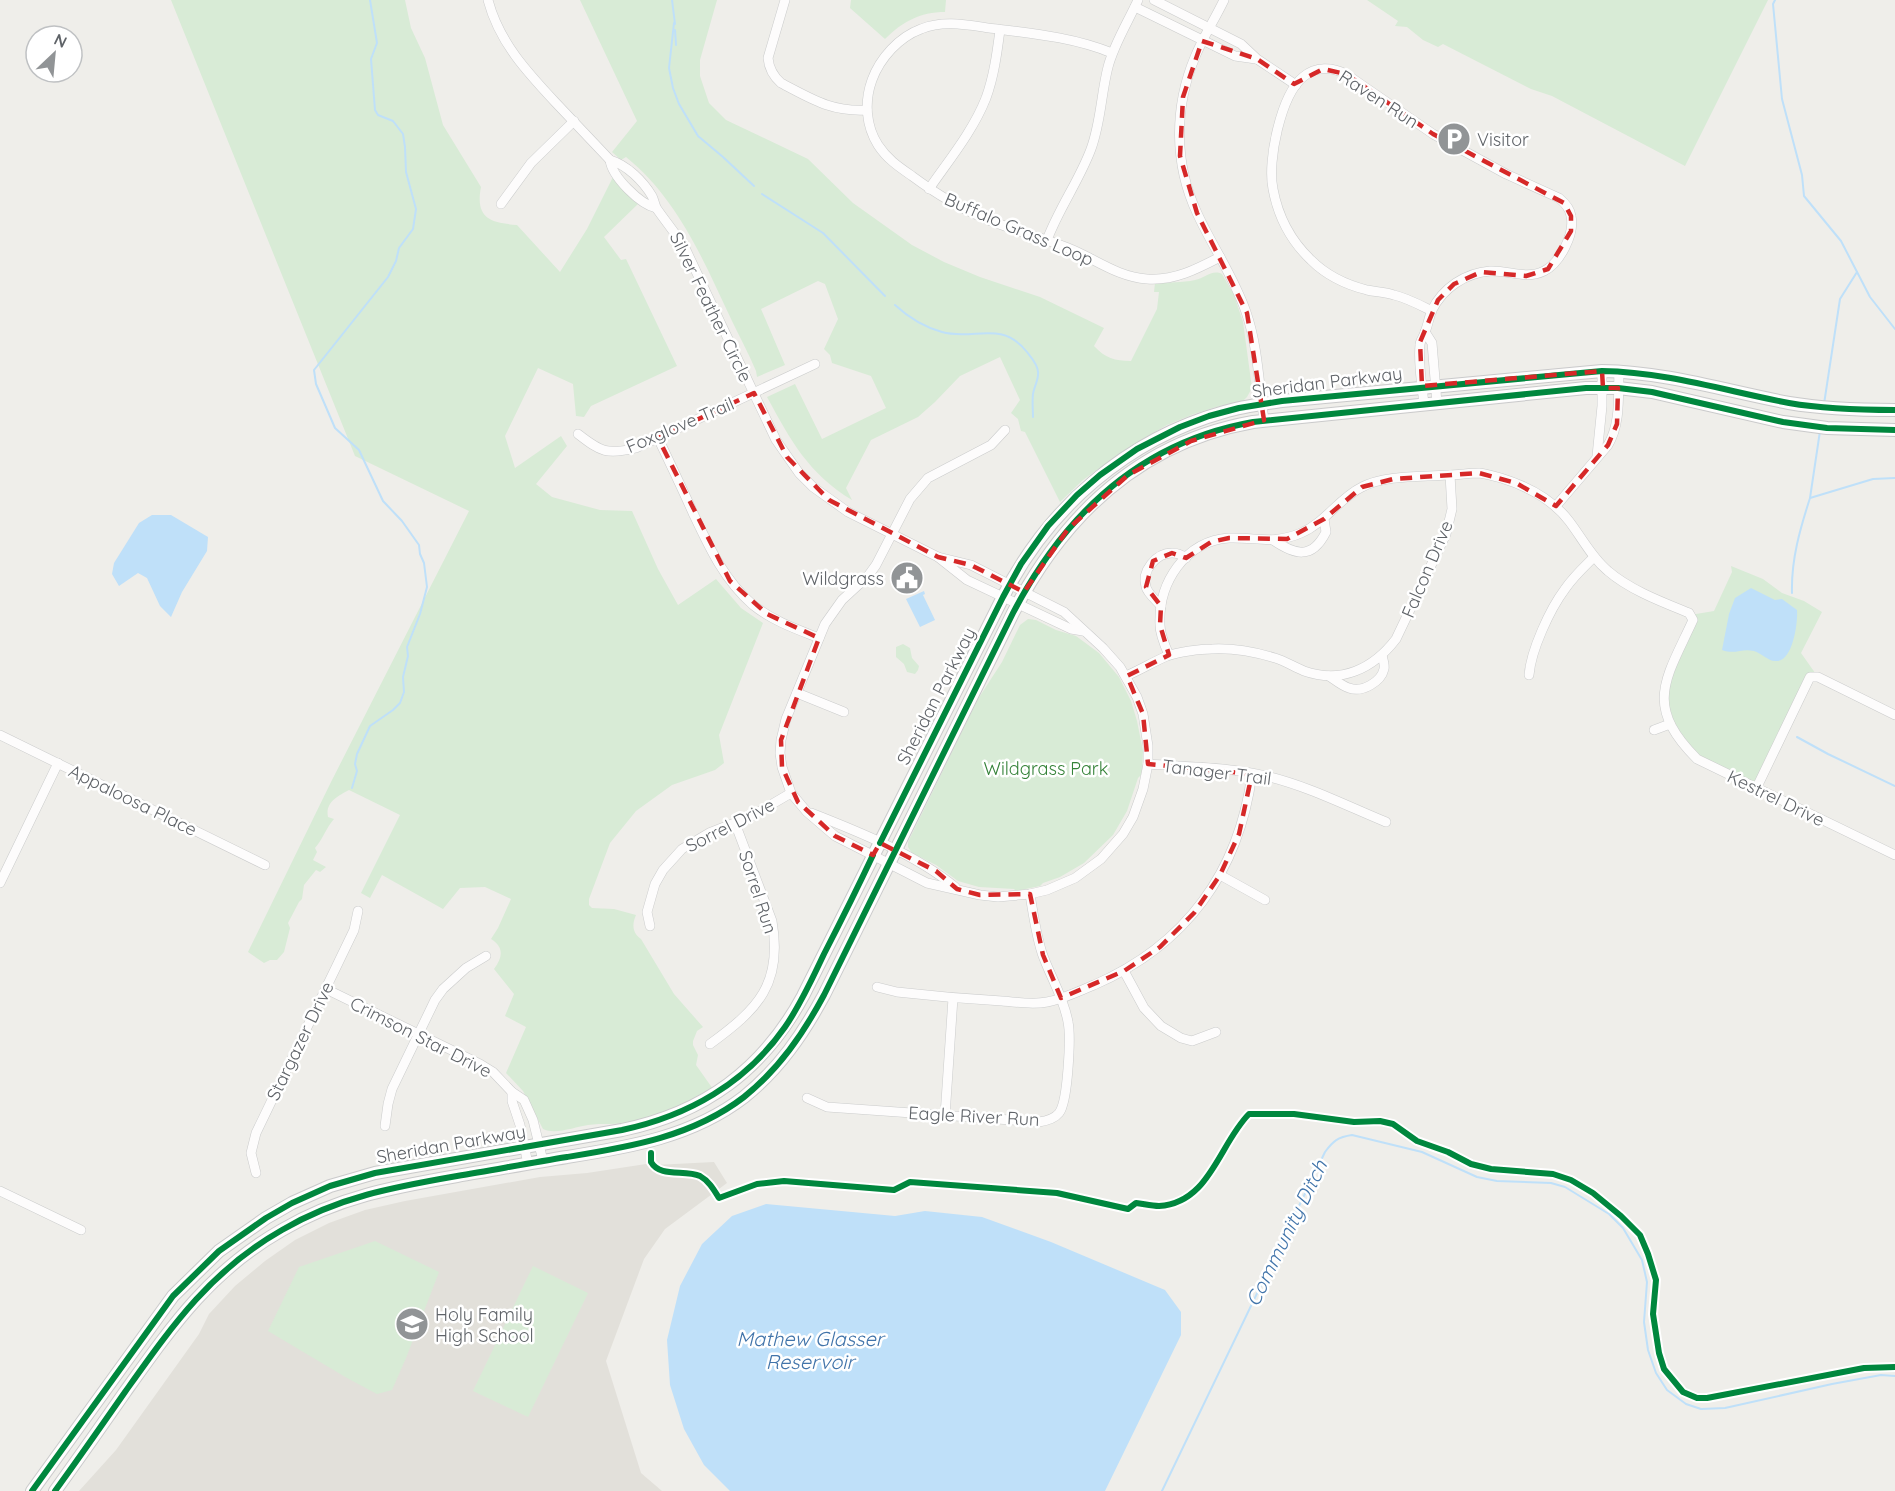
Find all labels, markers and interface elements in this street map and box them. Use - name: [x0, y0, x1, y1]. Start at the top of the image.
- north arrow: [24, 24, 84, 84]
- text: N: [51, 29, 70, 52]
- street label: Raven Run: [1335, 65, 1423, 133]
- parking icon: Visitor: [1436, 121, 1472, 157]
- place label: Visitor: [1477, 128, 1529, 151]
- street label: Buffalo Grass Loop: [941, 187, 1097, 271]
- street label: Silver Feather Circle: [665, 228, 757, 386]
- street label: Sheridan Parkway: [1251, 361, 1403, 403]
- street label: Foxglove Trail: [622, 392, 738, 458]
- street label: Falcon Drive: [1396, 517, 1458, 621]
- public building icon: Wildgrass: [889, 560, 925, 596]
- place label: Wildgrass: [802, 567, 884, 590]
- street label: Sheridan Parkway: [891, 623, 981, 769]
- street label: Tanager Trail: [1161, 754, 1273, 790]
- park label: Wildgrass Park: [984, 757, 1108, 780]
- street label: Appaloosa Place: [65, 759, 201, 841]
- street label: Kestrel Drive: [1724, 765, 1828, 831]
- street label: Sorrel Drive: [682, 793, 778, 857]
- street label: Sorrel Run: [734, 847, 782, 937]
- street label: Stargazer Drive: [261, 978, 339, 1104]
- street label: Crimson Star Drive: [346, 991, 496, 1083]
- street label: Eagle River Run: [908, 1101, 1040, 1131]
- street label: Sheridan Parkway: [375, 1120, 527, 1168]
- water label: Community Ditch: [1240, 1155, 1332, 1310]
- place label: Holy Family High School: [435, 1303, 534, 1347]
- school or university icon: Holy Family High School: [394, 1306, 430, 1342]
- water label: Mathew Glasser Reservoir: [737, 1326, 886, 1374]

